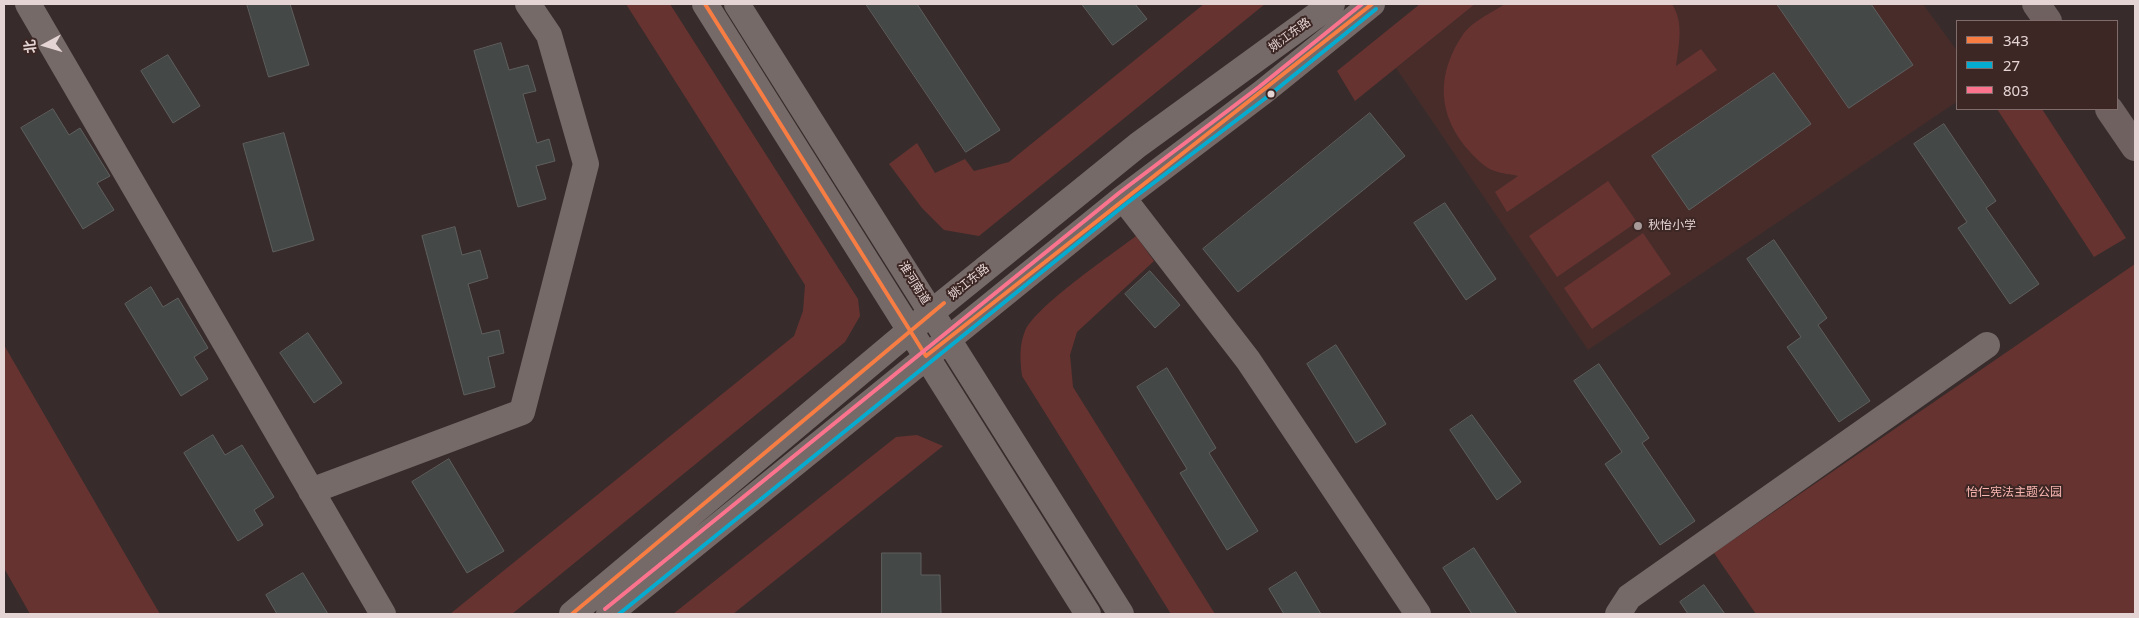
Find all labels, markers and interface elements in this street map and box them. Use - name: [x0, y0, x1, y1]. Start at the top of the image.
- street label: 姚江东路: [1266, 15, 1314, 55]
- north arrow: [20, 20, 70, 70]
- legend: [1956, 20, 2119, 110]
- text: 343: [2003, 30, 2029, 50]
- text: 北: [19, 39, 40, 55]
- text: 27: [2003, 55, 2020, 75]
- text: 803: [2003, 80, 2029, 100]
- unlabelled marker: [1266, 89, 1276, 99]
- place label: 秋怡小学: [1648, 219, 1696, 233]
- marker: 秋怡小学: [1632, 220, 1644, 232]
- street label: 淮河南道: [895, 259, 933, 307]
- street label: 姚江东路: [946, 261, 992, 303]
- park label: 怡仁宪法主题公园: [1966, 486, 2062, 500]

